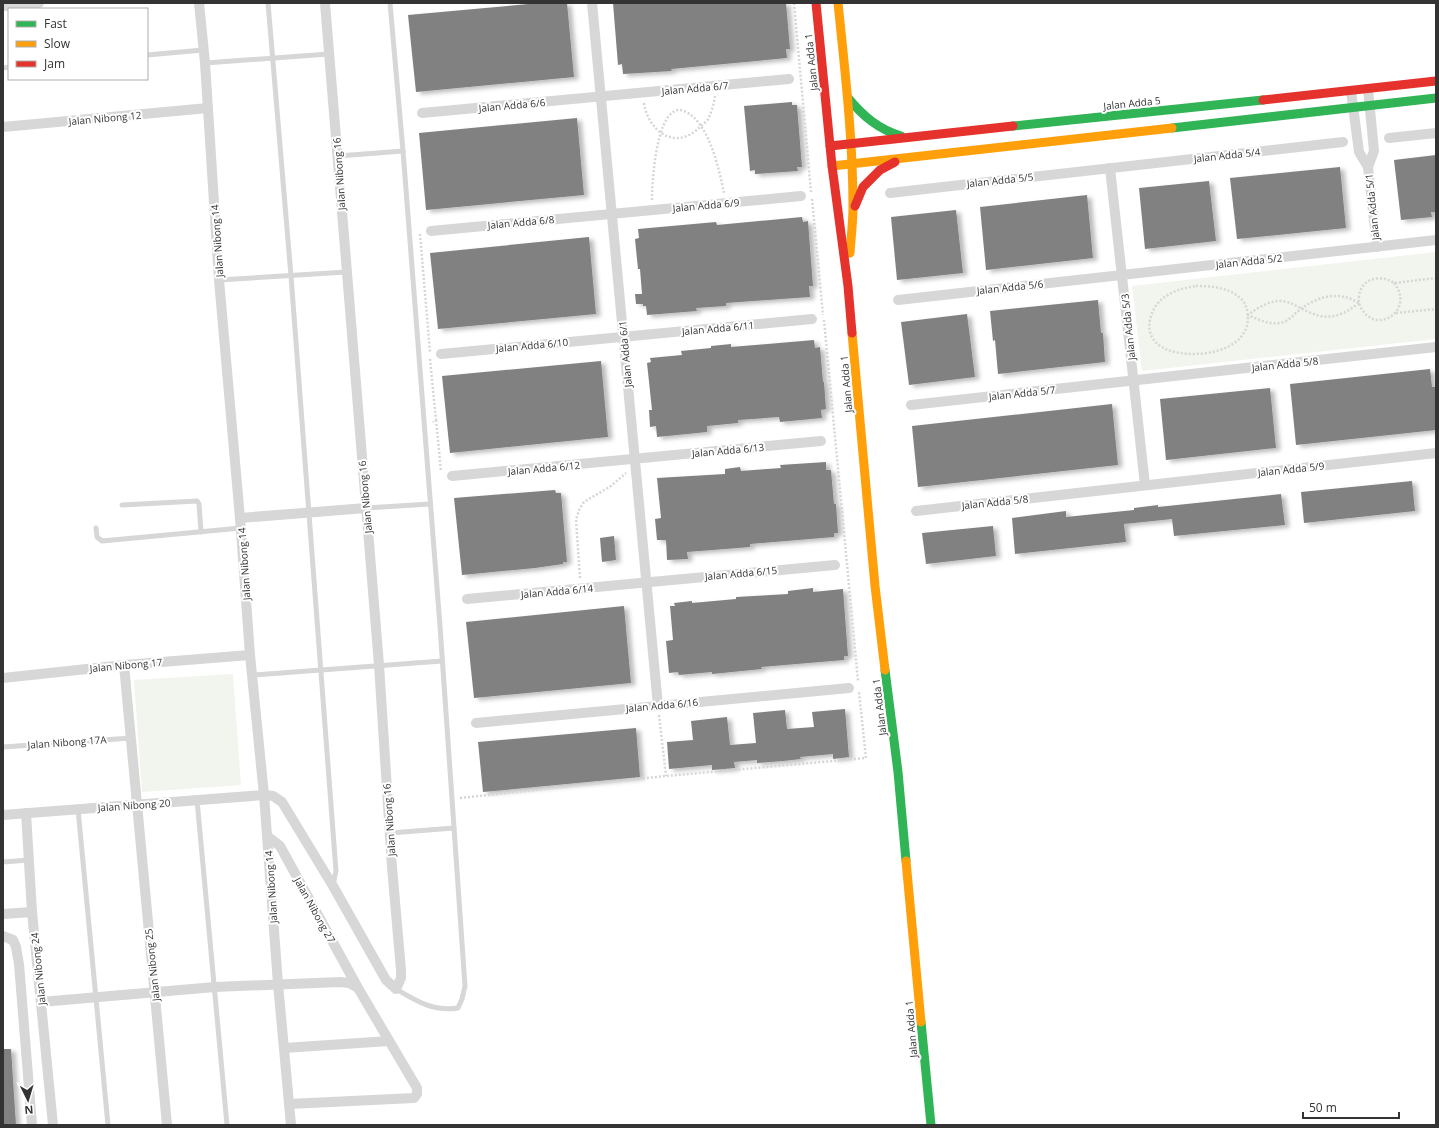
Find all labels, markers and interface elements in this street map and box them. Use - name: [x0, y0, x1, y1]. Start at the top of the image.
- legend: [8, 8, 148, 80]
- text: Fast: [44, 15, 67, 32]
- street label: Jalan Adda 1: [801, 33, 821, 92]
- text: Slow: [44, 35, 71, 52]
- text: Jam: [43, 55, 65, 72]
- street label: Jalan Adda 6/7: [660, 78, 729, 98]
- street label: Jalan Adda 5: [1102, 93, 1162, 113]
- street label: Jalan Adda 6/6: [477, 95, 546, 115]
- street label: Jalan Nibong 12: [67, 108, 142, 128]
- street label: Jalan Nibong 16: [329, 137, 349, 212]
- street label: Jalan Adda 5/4: [1192, 145, 1261, 166]
- street label: Jalan Adda 5/5: [965, 170, 1034, 191]
- street label: Jalan Adda 5/1: [1362, 173, 1383, 242]
- street label: Jalan Adda 6/9: [671, 195, 740, 215]
- street label: Jalan Nibong 14: [207, 204, 227, 279]
- street label: Jalan Adda 6/8: [486, 212, 555, 232]
- street label: Jalan Adda 5/2: [1214, 251, 1283, 272]
- street label: Jalan Adda 5/6: [975, 277, 1044, 298]
- street label: Jalan Adda 5/3: [1118, 293, 1139, 362]
- street label: Jalan Adda 6/11: [680, 318, 755, 338]
- street label: Jalan Adda 6/1: [615, 320, 635, 389]
- street label: Jalan Adda 6/10: [494, 335, 569, 355]
- street label: Jalan Adda 5/8: [1250, 354, 1319, 375]
- street label: Jalan Adda 1: [837, 355, 856, 414]
- street label: Jalan Adda 5/7: [987, 383, 1056, 404]
- street label: Jalan Adda 6/13: [690, 440, 765, 460]
- street label: Jalan Adda 6/12: [506, 458, 581, 478]
- street label: Jalan Adda 5/9: [1256, 459, 1325, 480]
- street label: Jalan Nibong 16: [355, 460, 375, 535]
- street label: Jalan Adda 5/8: [960, 492, 1029, 513]
- street label: Jalan Nibong 14: [234, 527, 254, 602]
- street label: Jalan Adda 6/15: [703, 563, 778, 583]
- street label: Jalan Adda 6/14: [519, 581, 594, 601]
- street label: Jalan Nibong 17: [88, 655, 163, 675]
- street label: Jalan Adda 1: [869, 678, 890, 737]
- street label: Jalan Adda 6/16: [624, 695, 699, 715]
- street label: Jalan Nibong 17A: [26, 732, 108, 752]
- street label: Jalan Nibong 16: [379, 783, 399, 858]
- street label: Jalan Nibong 20: [96, 795, 171, 815]
- street label: Jalan Nibong 14: [261, 850, 281, 925]
- street label: Jalan Nibong 27: [291, 874, 339, 945]
- street label: Jalan Nibong 25: [141, 928, 163, 1003]
- street label: Jalan Nibong 24: [27, 932, 49, 1007]
- street label: Jalan Adda 1: [902, 1000, 921, 1059]
- north arrow: [8, 1080, 48, 1120]
- scale bar: [1303, 1094, 1399, 1120]
- text: 50 m: [1309, 1099, 1337, 1116]
- text: N: [24, 1103, 34, 1118]

